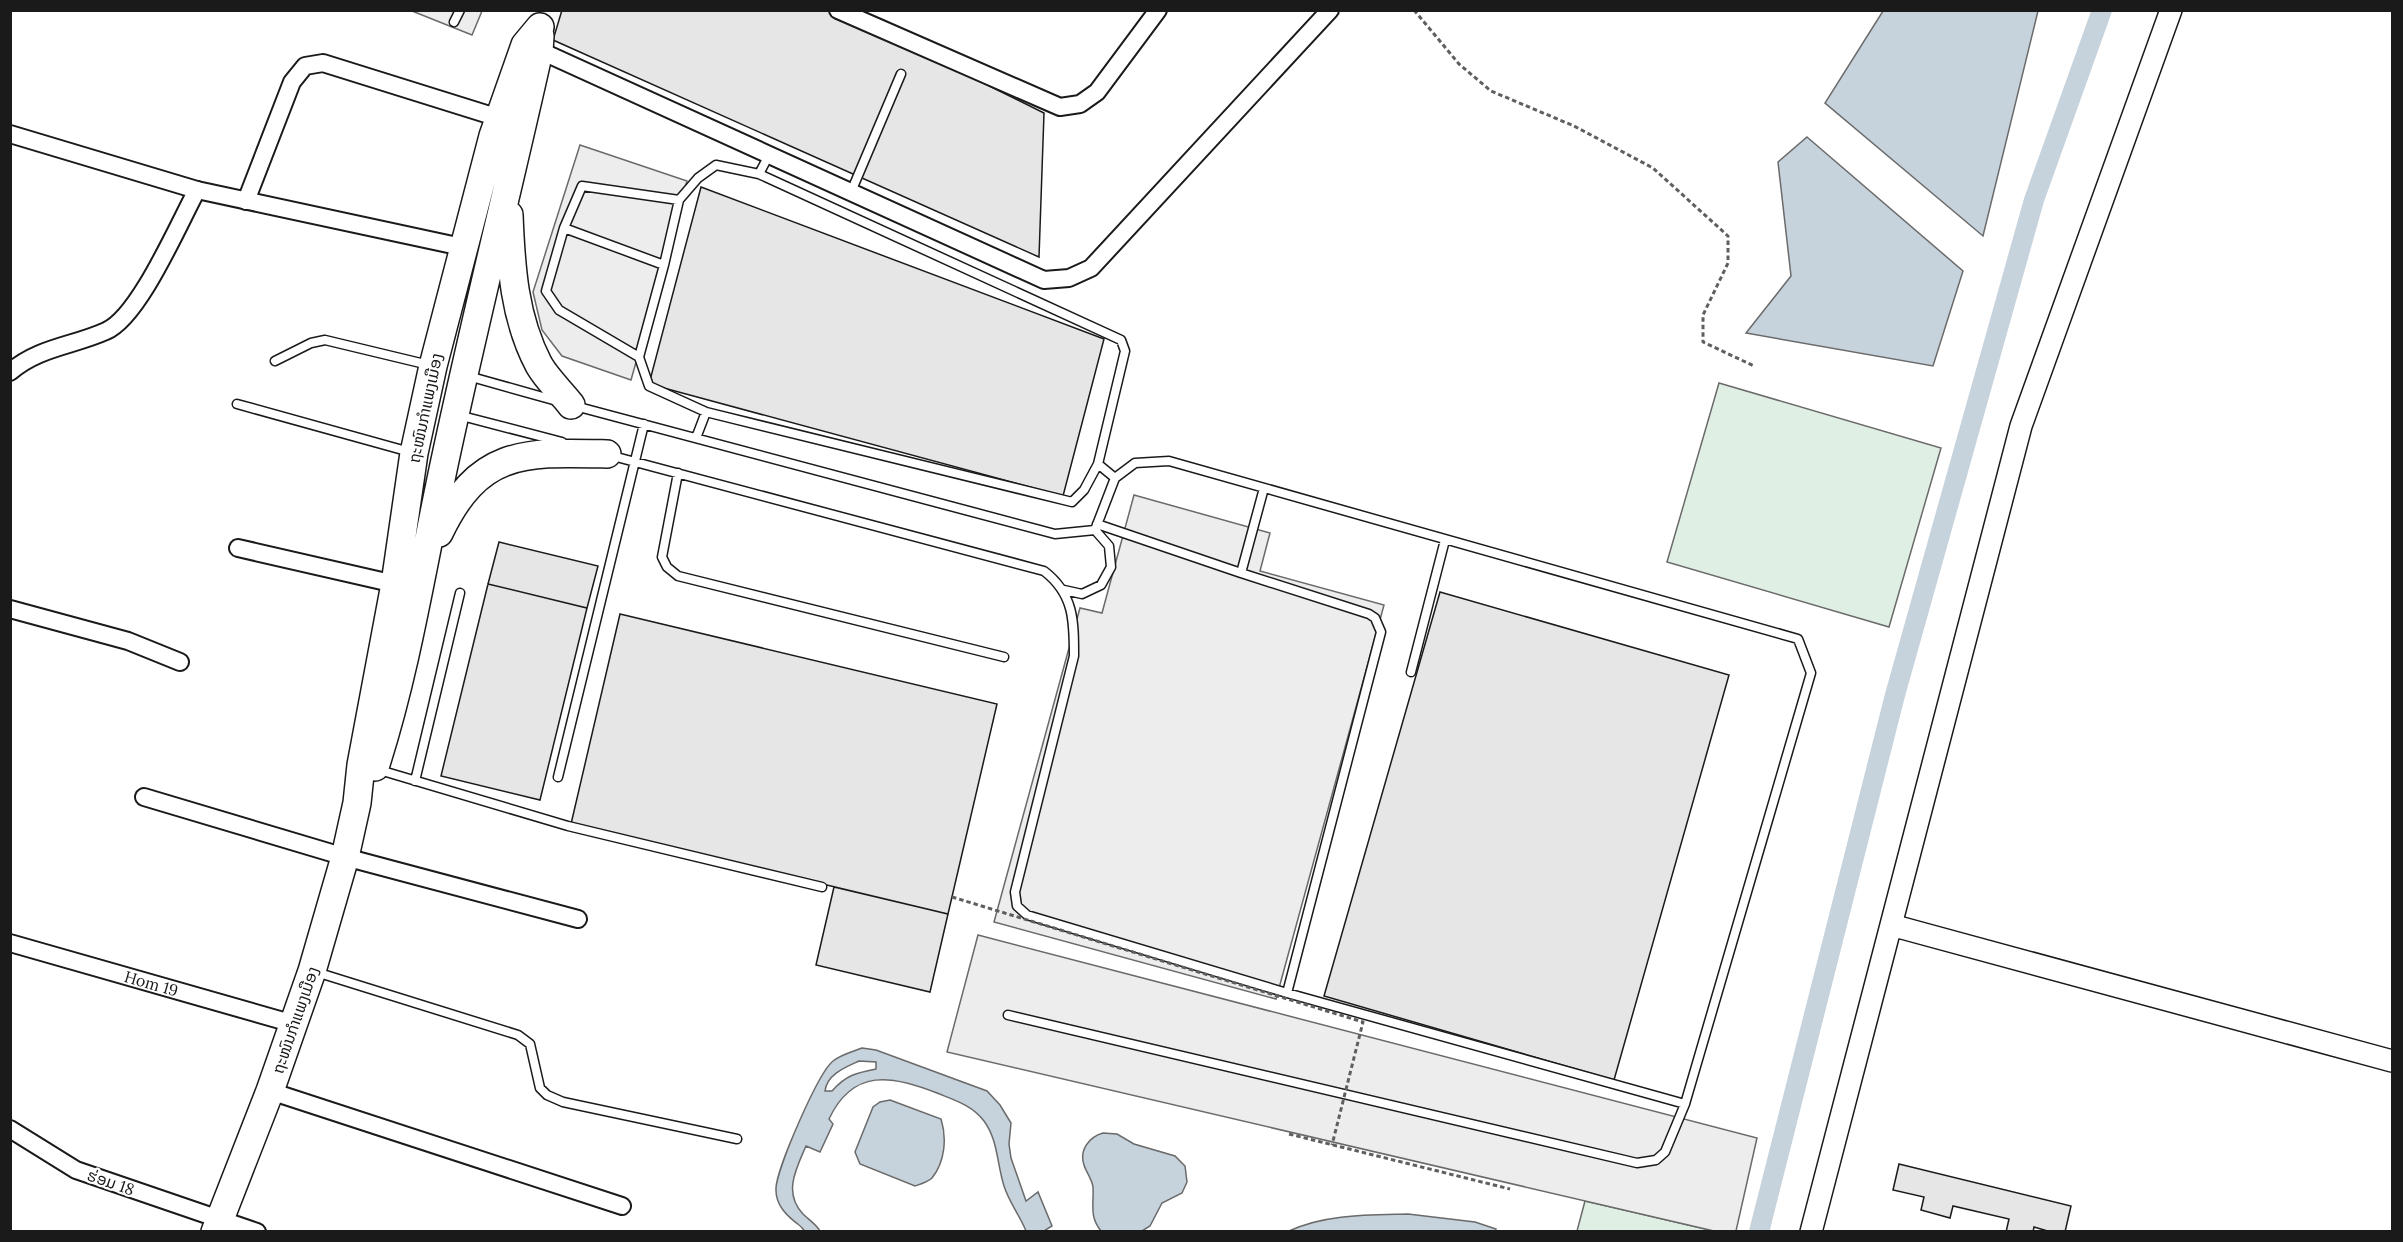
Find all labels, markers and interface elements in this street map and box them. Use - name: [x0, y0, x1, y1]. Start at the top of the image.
- street label: ຖະໜົນກຳແພງເມືອງ: [404, 351, 446, 465]
- street label: ຖະໜົນກຳແພງເມືອງ: [267, 964, 323, 1076]
- street label: Hom 19: [122, 966, 181, 1000]
- street label: ຮ່ອມ 18: [85, 1165, 137, 1199]

